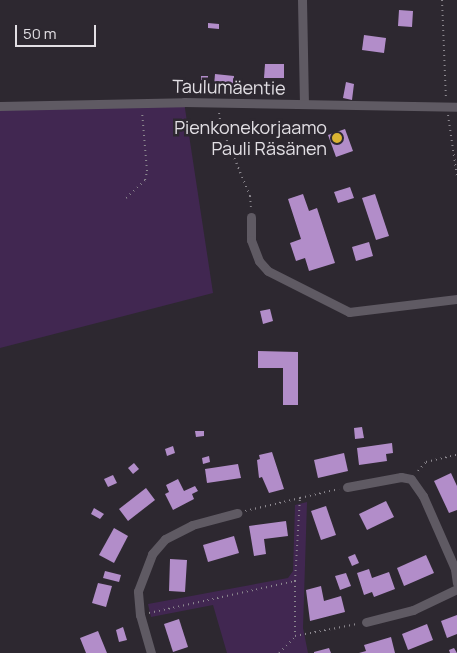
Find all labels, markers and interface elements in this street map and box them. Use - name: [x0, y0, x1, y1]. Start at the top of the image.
- scale bar: [18, 15, 99, 47]
- text: 50 m: [23, 23, 57, 44]
- street label: Taulumäentie: [172, 75, 286, 99]
- place label: Pienkonekorjaamo Pauli Räsänen: [174, 117, 327, 160]
- marker: Pienkonekorjaamo Pauli Räsänen: [331, 132, 343, 144]

